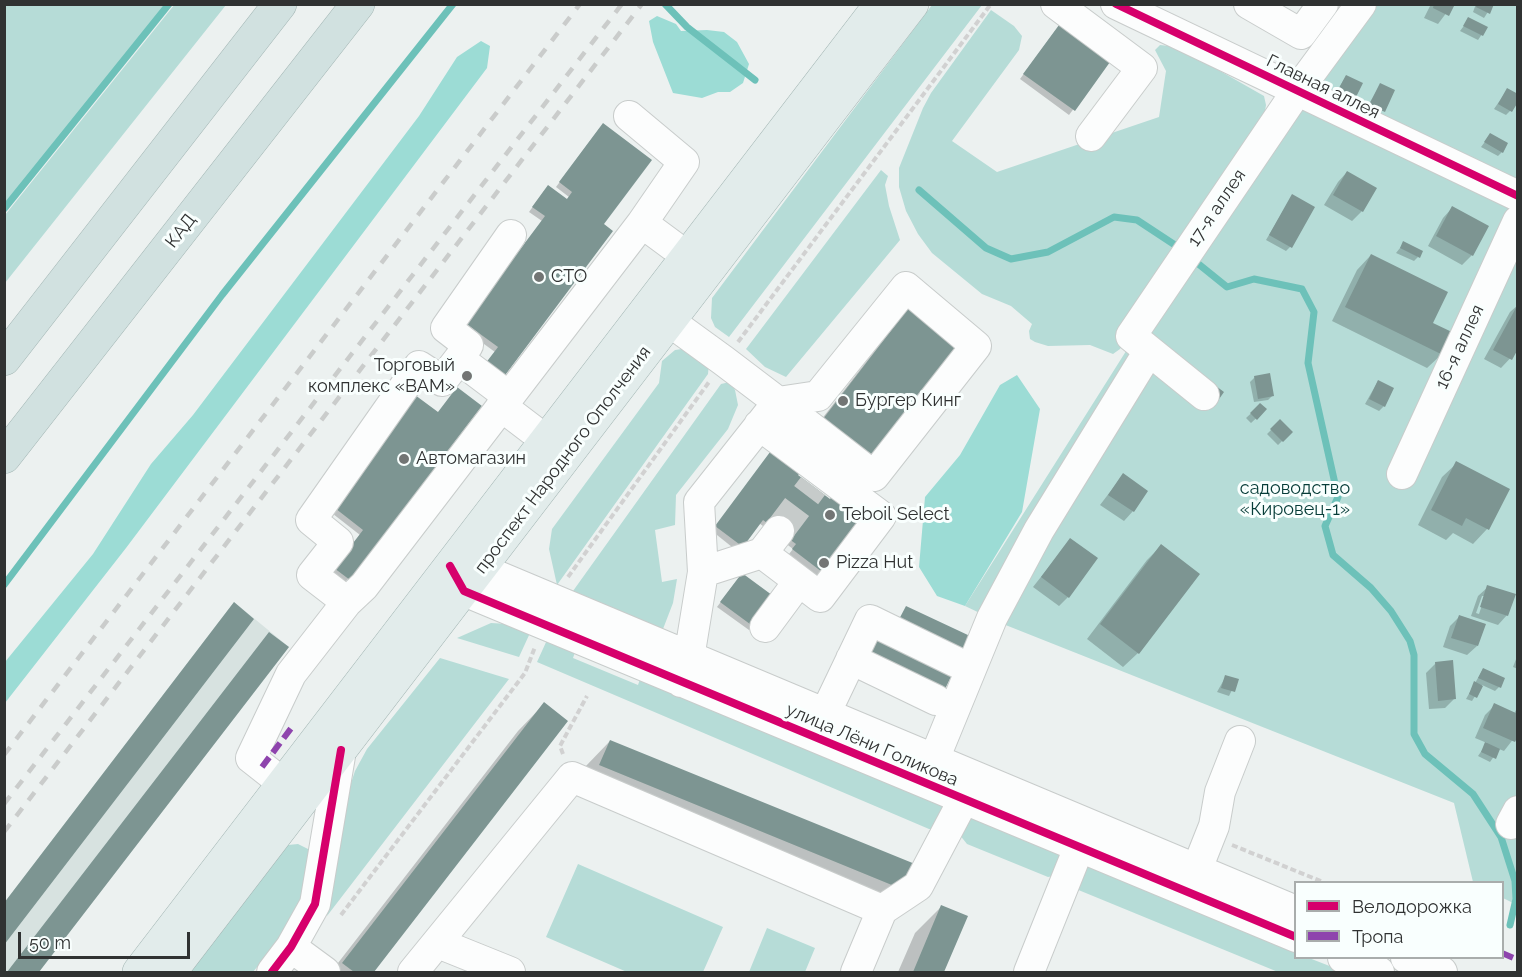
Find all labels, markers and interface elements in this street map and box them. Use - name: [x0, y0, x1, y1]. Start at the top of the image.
- street label: Главная аллея: [1263, 50, 1383, 124]
- street label: 17-я аллея: [1183, 165, 1251, 251]
- street label: КАД: [161, 210, 201, 252]
- place label: СТО: [551, 266, 587, 288]
- marker: СТО: [532, 270, 546, 284]
- street label: 16-я аллея: [1431, 302, 1489, 392]
- street label: проспект Народного Ополчения: [470, 342, 656, 578]
- place label: Торговый комплекс «ВАМ»: [308, 355, 455, 398]
- marker: Торговый комплекс «ВАМ»: [460, 369, 474, 383]
- place label: Бургер Кинг: [855, 390, 961, 412]
- marker: Бургер Кинг: [836, 394, 850, 408]
- place label: Автомагазин: [416, 448, 526, 470]
- marker: Автомагазин: [397, 452, 411, 466]
- park label: садоводство «Кировец-1»: [1240, 478, 1350, 520]
- place label: Teboil Select: [842, 504, 950, 526]
- marker: Teboil Select: [823, 508, 837, 522]
- place label: Pizza Hut: [836, 552, 913, 574]
- marker: Pizza Hut: [817, 556, 831, 570]
- street label: улица Лёни Голикова: [783, 699, 961, 791]
- legend: [1294, 881, 1504, 959]
- text: Велодорожка: [1352, 896, 1472, 917]
- scale bar: [21, 920, 194, 958]
- text: Тропа: [1352, 926, 1403, 947]
- text: 50 m: [29, 932, 71, 953]

